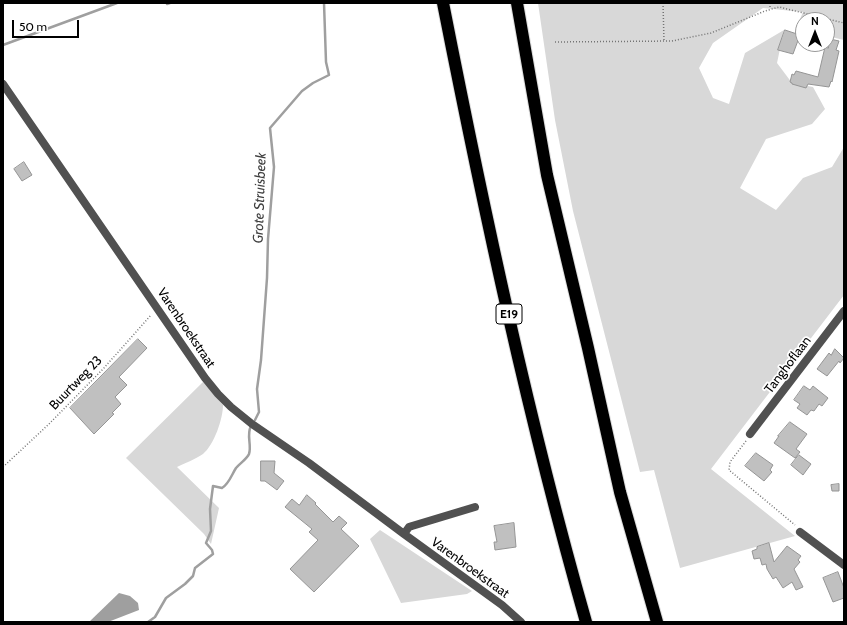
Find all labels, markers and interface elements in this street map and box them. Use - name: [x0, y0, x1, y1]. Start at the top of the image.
- scale bar: [14, 12, 81, 38]
- north arrow: [795, 12, 835, 52]
- text: N: [811, 14, 819, 28]
- text: 50 m: [19, 19, 47, 34]
- water label: Grote Struisbeek: [250, 152, 270, 244]
- street label: Varenbroekstraat: [154, 285, 218, 371]
- road number: E19: [496, 304, 522, 324]
- street label: Tanghoflaan: [761, 333, 815, 397]
- street label: Buurtweg 23: [46, 353, 106, 413]
- street label: Varenbroekstraat: [428, 534, 512, 602]

